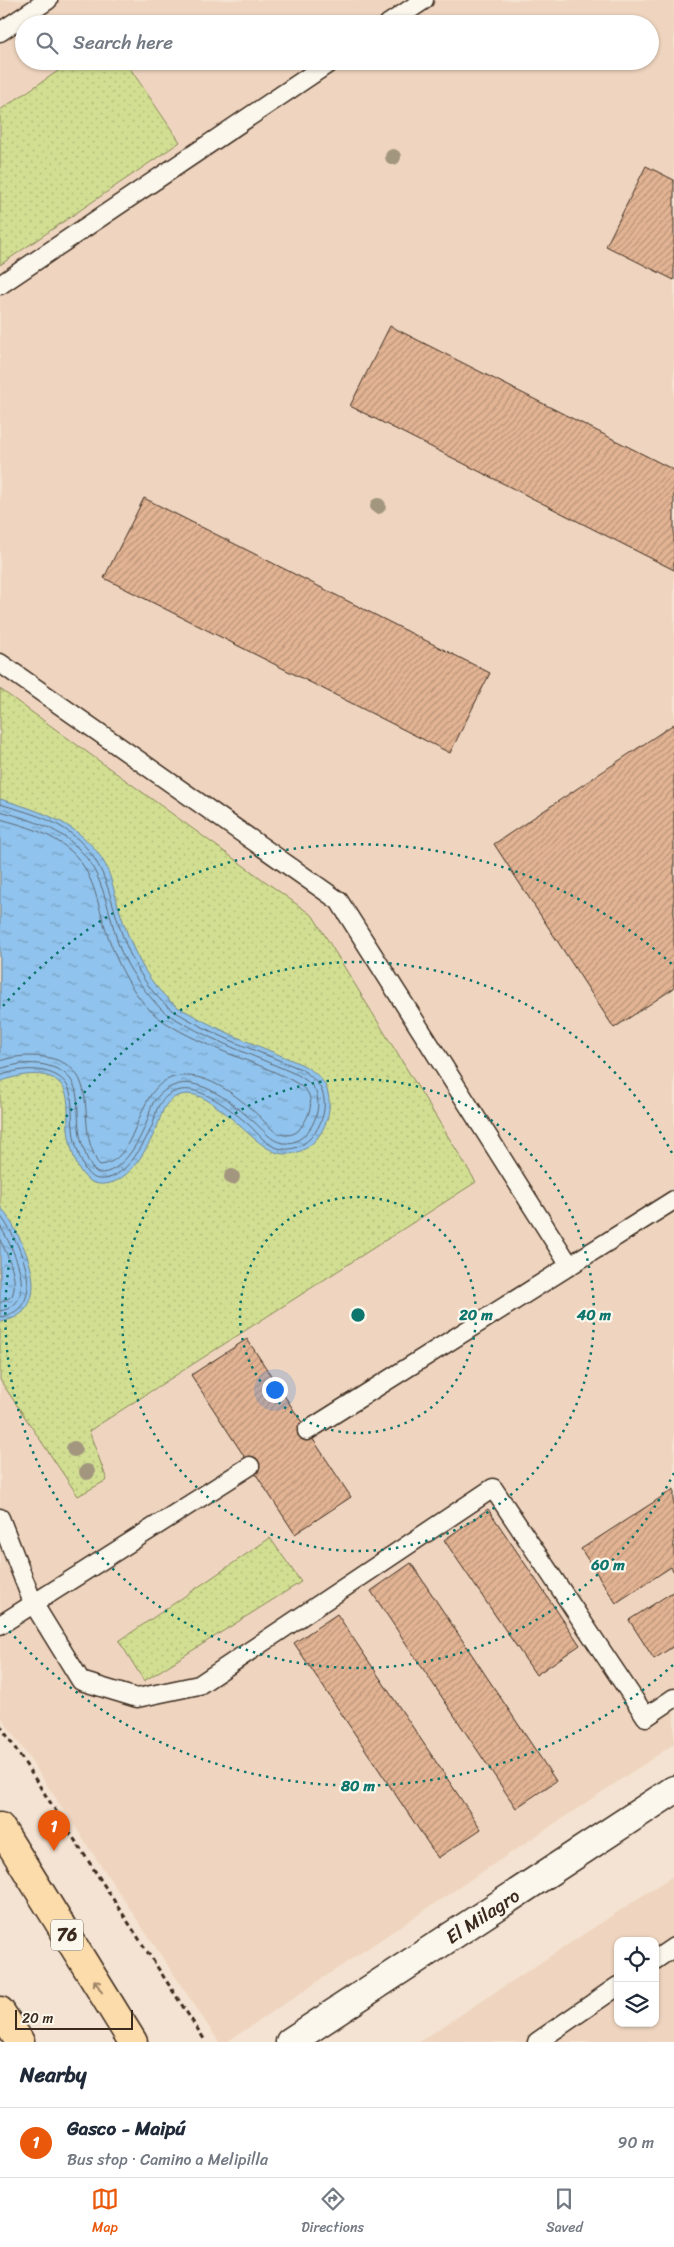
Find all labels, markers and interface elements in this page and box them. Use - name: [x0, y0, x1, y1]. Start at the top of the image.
- search box: [15, 15, 659, 70]
- text: Search here: [73, 26, 173, 59]
- icon: search: [33, 29, 61, 57]
- text: 20 m: [458, 1302, 493, 1328]
- text: 40 m: [576, 1302, 612, 1328]
- centre of rings: [349, 1306, 367, 1324]
- your location: [262, 1377, 288, 1403]
- text: 60 m: [590, 1552, 625, 1578]
- text: 80 m: [340, 1773, 375, 1799]
- pin: 1: [38, 1810, 70, 1851]
- street label: El Milagro: [438, 1879, 526, 1953]
- road number: 76: [51, 1920, 83, 1950]
- map controls: [614, 1937, 659, 2027]
- button: locate: [614, 1937, 659, 1982]
- one-way arrow: [93, 1979, 103, 1993]
- button: layers: [614, 1982, 659, 2027]
- text: 20 m: [22, 2006, 53, 2031]
- scale bar: [15, 2007, 132, 2030]
- text: Nearby: [20, 2056, 86, 2094]
- text: Gasco - Maipú: [67, 2112, 185, 2145]
- text: 1: [33, 2128, 39, 2157]
- text: 90 m: [618, 2128, 654, 2157]
- text: Bus stop · Camino a Melipilla: [67, 2145, 268, 2174]
- tab: Map: [91, 2185, 119, 2240]
- tab: Directions: [301, 2185, 364, 2240]
- tab: Saved: [546, 2185, 583, 2240]

